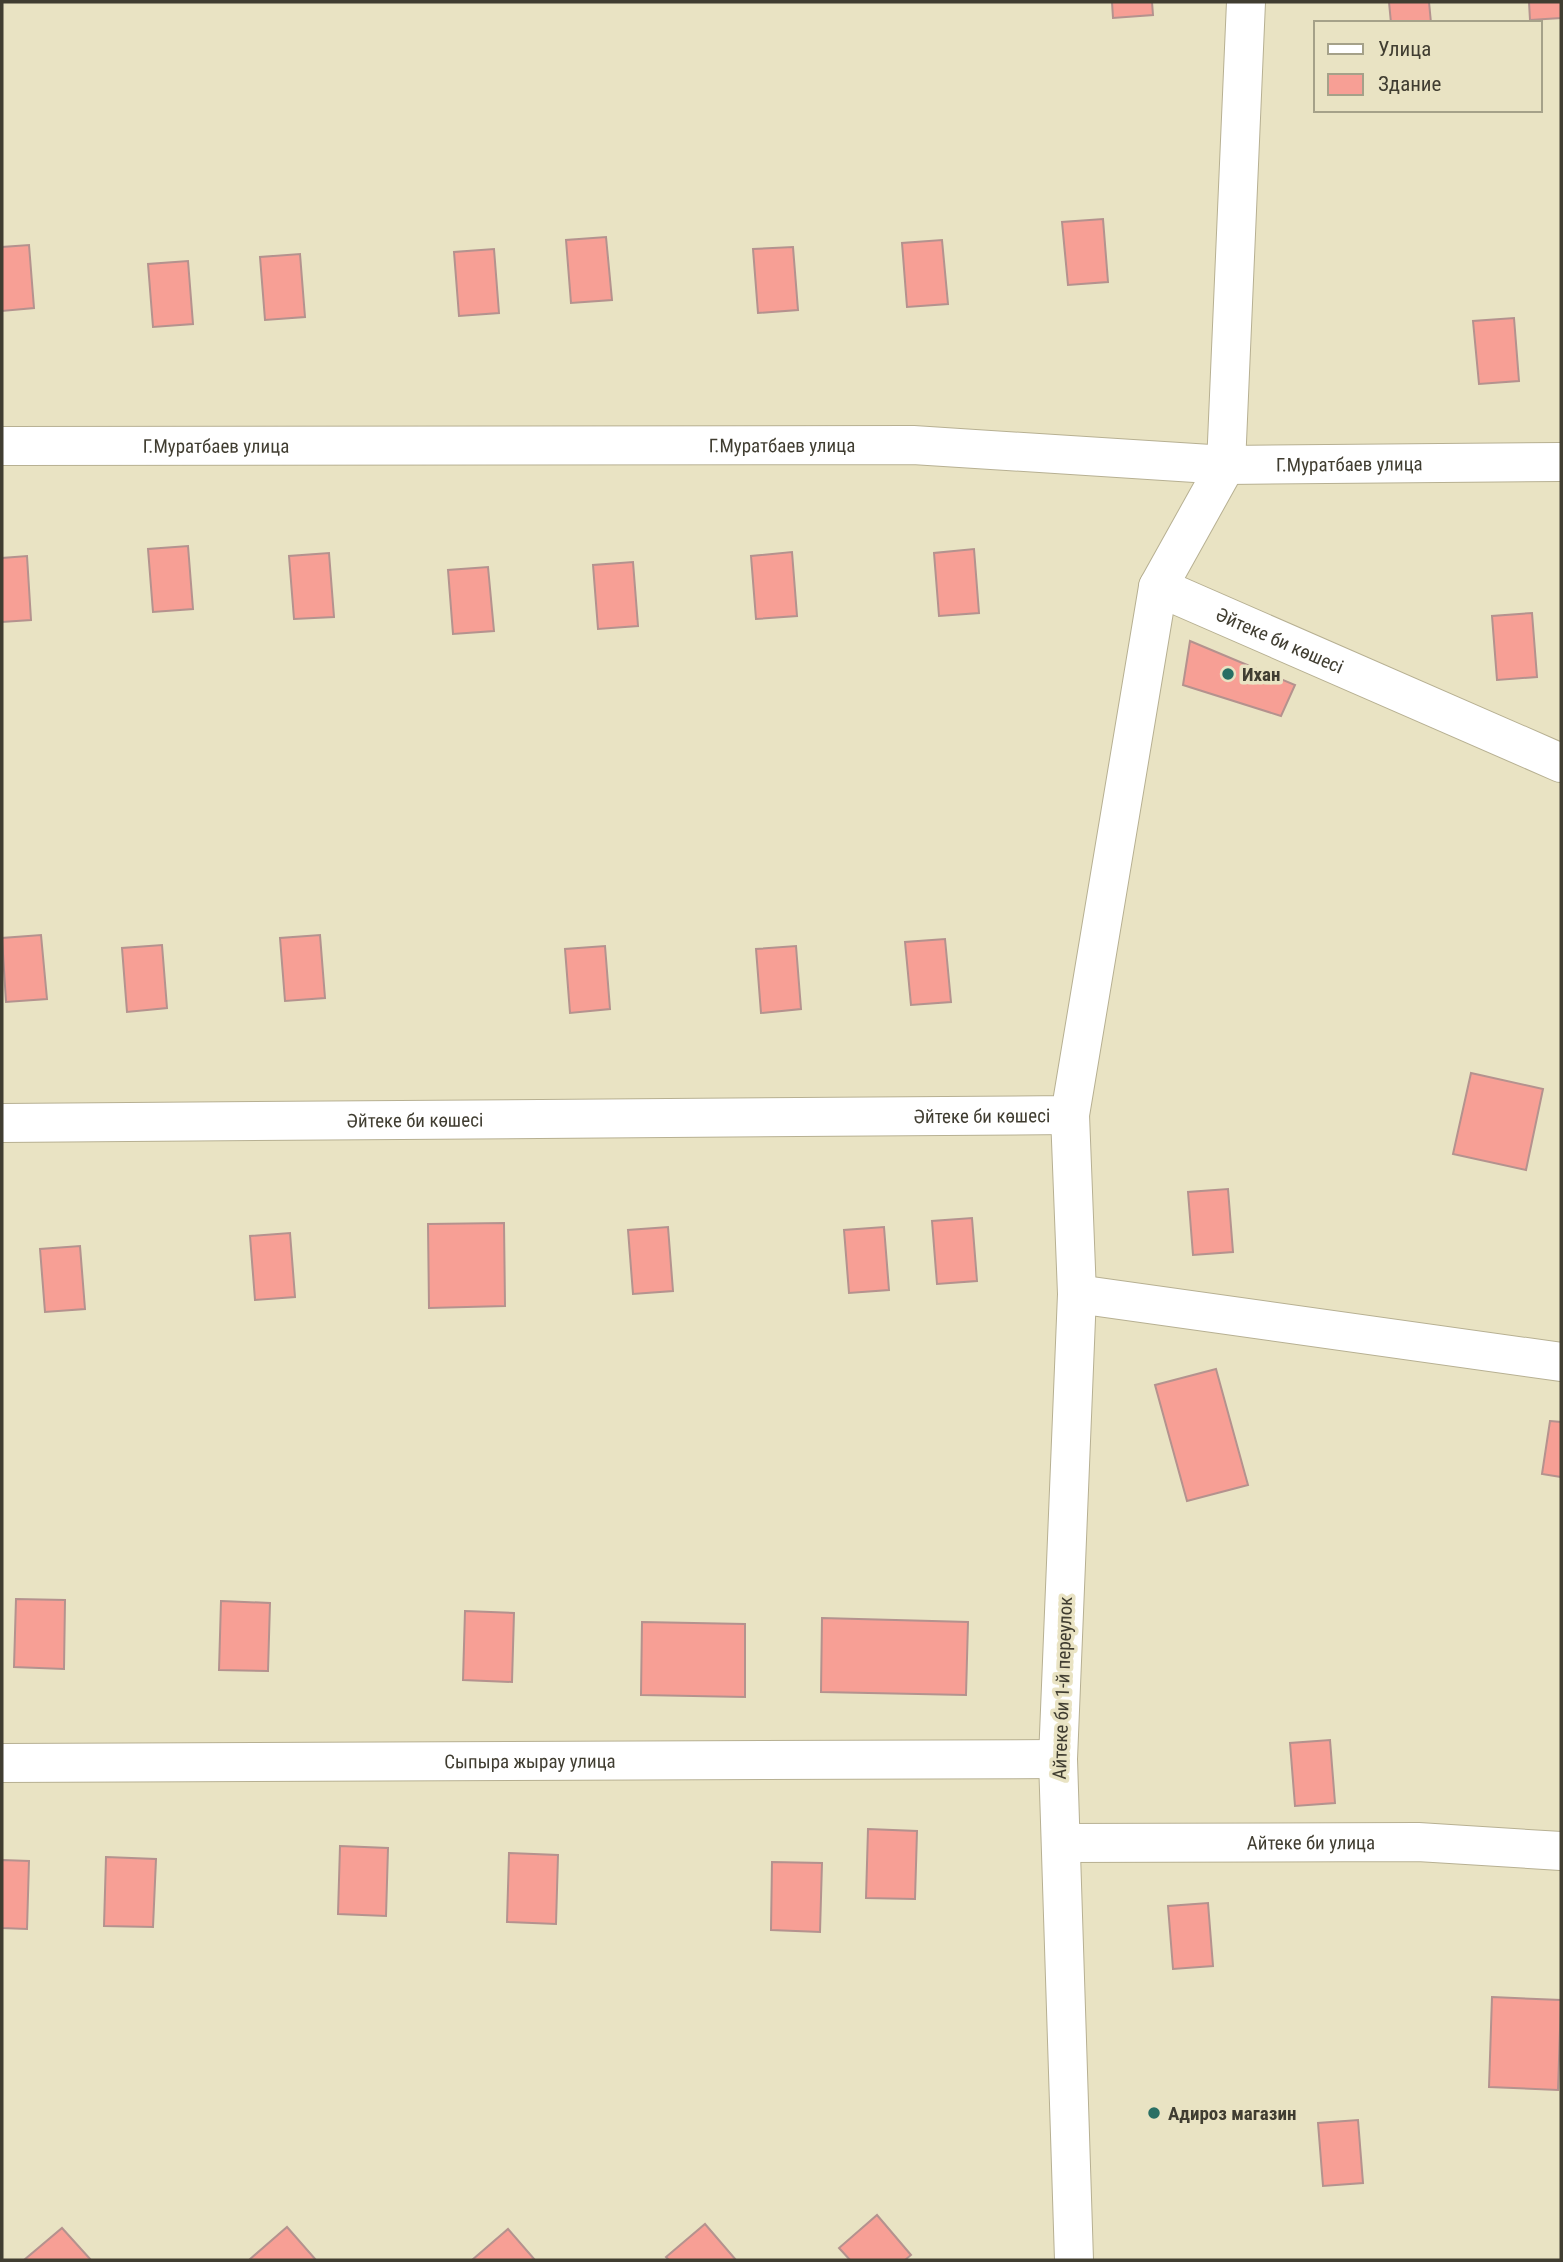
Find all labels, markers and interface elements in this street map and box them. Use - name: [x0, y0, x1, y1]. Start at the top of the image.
- legend: [1314, 21, 1542, 112]
- text: Улица: [1378, 37, 1431, 61]
- text: Здание: [1378, 72, 1442, 96]
- street label: Г.Муратбаев улица: [709, 434, 855, 457]
- street label: Г.Муратбаев улица: [143, 435, 289, 458]
- street label: Г.Муратбаев улица: [1276, 452, 1423, 477]
- street label: Әйтеке би көшесі: [1212, 603, 1347, 679]
- place label: Ихан: [1242, 663, 1281, 686]
- marker: Ихан: [1220, 666, 1236, 682]
- street label: Әйтеке би көшесі: [914, 1104, 1050, 1128]
- street label: Әйтеке би көшесі: [347, 1108, 483, 1132]
- street label: Айтеке би 1-й переулок: [1048, 1596, 1077, 1780]
- street label: Сыпыра жырау улица: [444, 1750, 616, 1773]
- street label: Айтеке би улица: [1247, 1831, 1375, 1854]
- place label: Адироз магазин: [1168, 2102, 1296, 2125]
- marker: Адироз магазин: [1146, 2105, 1162, 2121]

